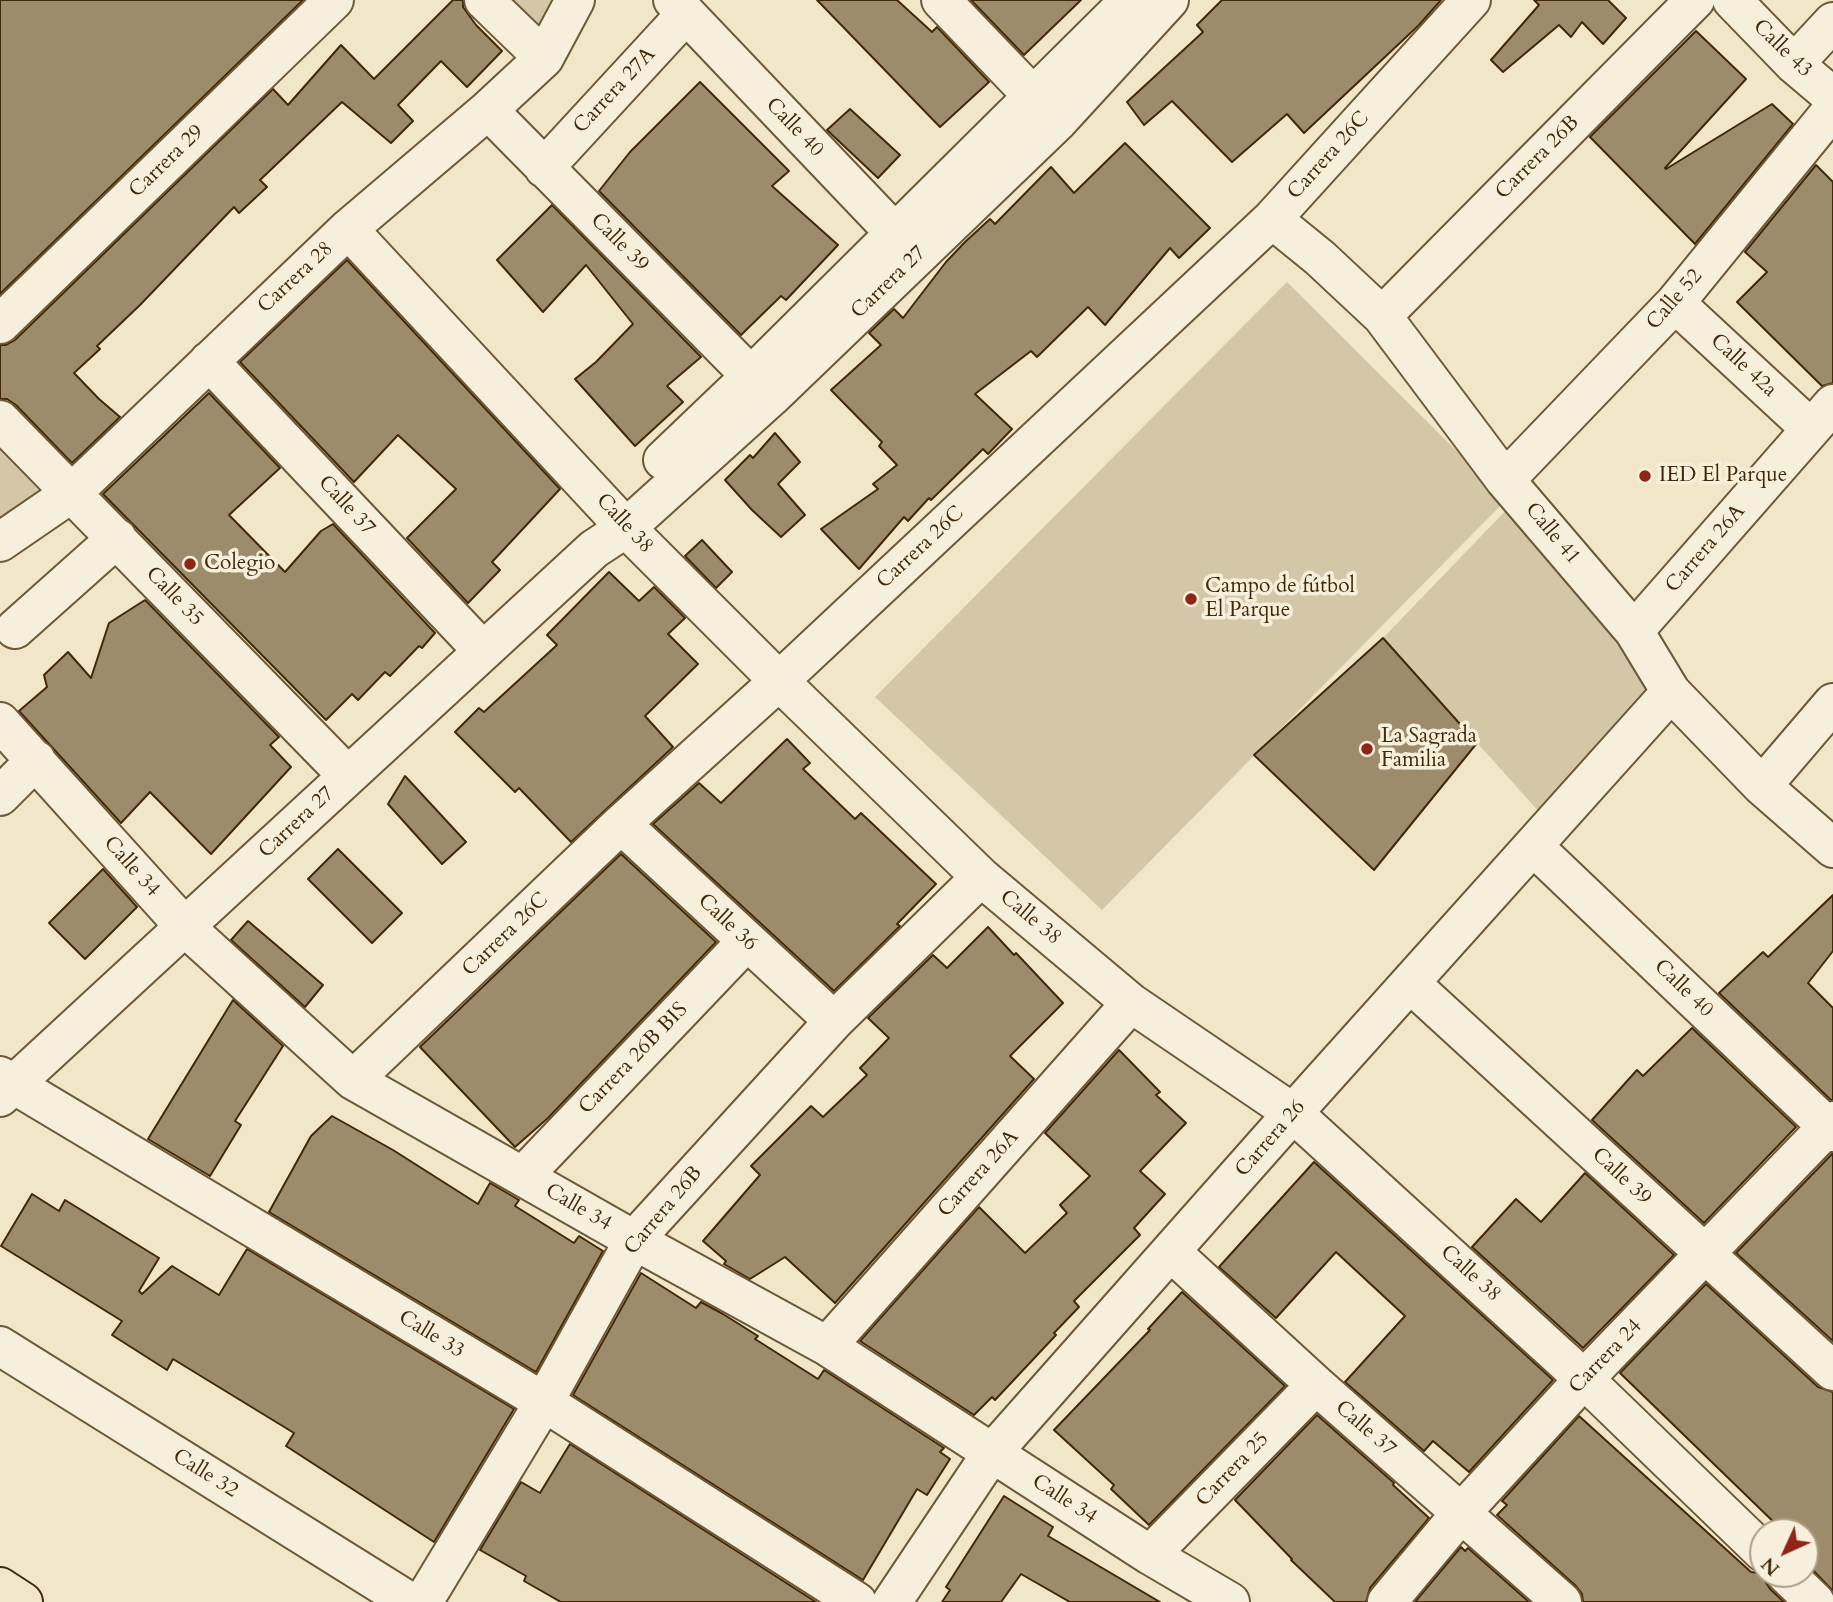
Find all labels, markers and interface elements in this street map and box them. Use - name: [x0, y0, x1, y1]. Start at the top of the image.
- street label: Calle 43: [1747, 15, 1817, 83]
- street label: Carrera 27A: [569, 43, 661, 139]
- street label: Calle 40: [760, 93, 828, 163]
- street label: Carrera 26C: [1283, 107, 1375, 205]
- street label: Carrera 26B: [1491, 111, 1585, 205]
- street label: Carrera 29: [124, 120, 210, 204]
- street label: Calle 39: [584, 208, 654, 278]
- street label: Carrera 28: [253, 237, 339, 319]
- street label: Carrera 27: [846, 241, 932, 325]
- street label: Calle 52: [1642, 264, 1708, 336]
- street label: Calle 42a: [1705, 329, 1781, 403]
- place label: IED El Parque: [1659, 463, 1787, 489]
- marker: IED El Parque: [1637, 468, 1653, 484]
- street label: Calle 37: [312, 471, 380, 541]
- street label: Calle 38: [590, 489, 658, 559]
- street label: Calle 41: [1519, 498, 1585, 570]
- street label: Carrera 26A: [1661, 500, 1751, 598]
- street label: Carrera 26C: [872, 501, 970, 595]
- place label: Colegio: [204, 551, 275, 577]
- marker: Colegio: [182, 556, 198, 572]
- street label: Calle 35: [140, 562, 208, 632]
- place label: Campo de fútbol El Parque: [1205, 574, 1355, 624]
- marker: Campo de fútbol El Parque: [1183, 591, 1199, 607]
- place label: La Sagrada Familia: [1381, 724, 1477, 774]
- marker: La Sagrada Familia: [1359, 741, 1375, 757]
- street label: Carrera 27: [254, 782, 340, 864]
- street label: Calle 34: [97, 832, 165, 902]
- street label: Calle 38: [994, 885, 1066, 951]
- street label: Carrera 26C: [458, 888, 554, 982]
- street label: Calle 36: [692, 889, 762, 957]
- street label: Calle 40: [1648, 955, 1718, 1023]
- street label: Carrera 26B BIS: [574, 998, 694, 1120]
- street label: Carrera 26: [1231, 1095, 1311, 1183]
- street label: Carrera 26A: [933, 1125, 1025, 1223]
- street label: Calle 39: [1586, 1143, 1656, 1211]
- street label: Carrera 26B: [620, 1161, 708, 1261]
- street label: Calle 34: [540, 1179, 616, 1237]
- street label: Calle 38: [1435, 1240, 1505, 1308]
- street label: Calle 33: [393, 1306, 469, 1364]
- street label: Carrera 24: [1564, 1314, 1648, 1400]
- street label: Calle 37: [1329, 1396, 1401, 1462]
- street label: Carrera 25: [1191, 1427, 1275, 1513]
- street label: Calle 32: [168, 1444, 242, 1504]
- street label: Calle 34: [1027, 1470, 1101, 1530]
- north arrow: [1749, 1518, 1819, 1588]
- text: N: [1756, 1551, 1786, 1581]

